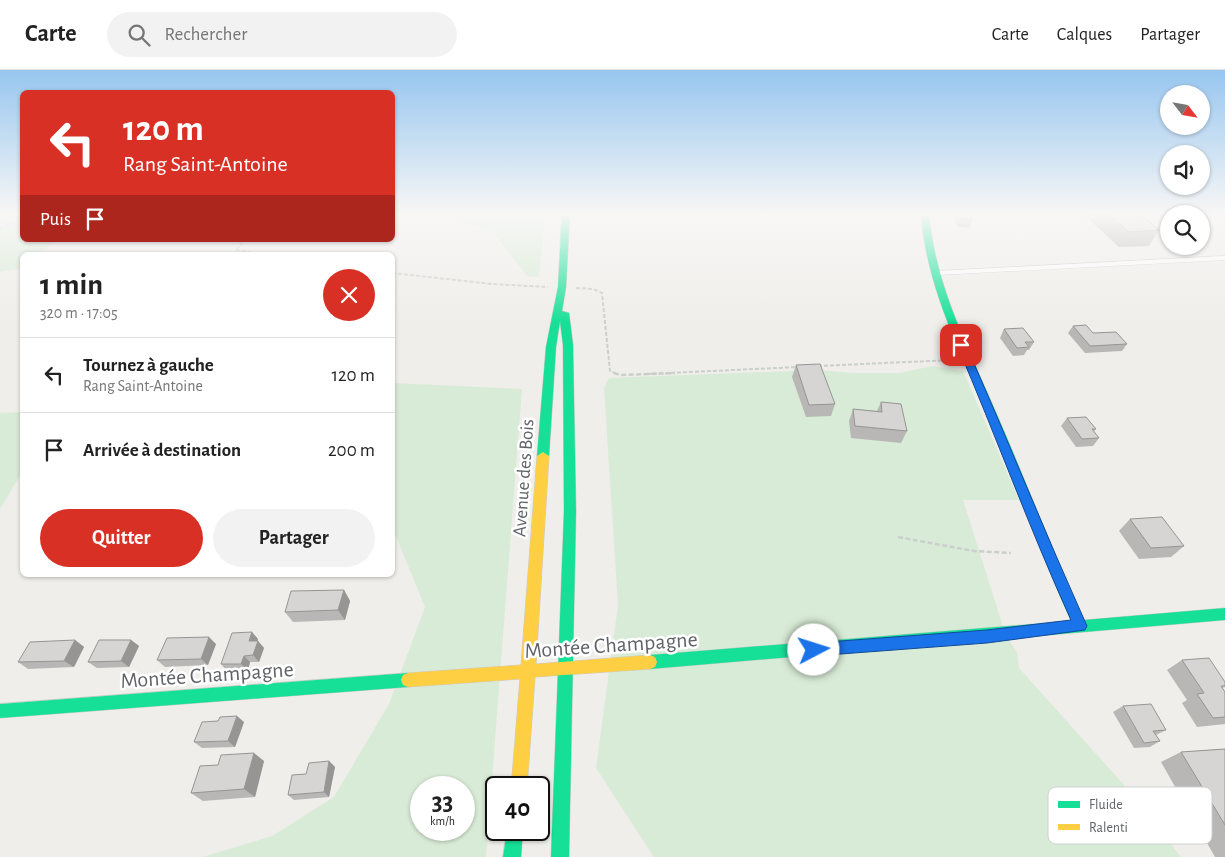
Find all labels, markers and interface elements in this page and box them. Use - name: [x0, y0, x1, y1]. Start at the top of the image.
- search box: [107, 12, 457, 57]
- icon: search: [125, 21, 153, 49]
- text: Carte: [25, 22, 77, 46]
- text: Rechercher: [165, 25, 247, 44]
- text: Carte: [992, 26, 1029, 44]
- text: Calques: [1057, 26, 1112, 44]
- text: Partager: [1140, 26, 1200, 44]
- north arrow: [1160, 85, 1210, 135]
- map controls: [1160, 85, 1210, 255]
- icon: left: [40, 110, 105, 175]
- text: 120 m: [123, 112, 204, 147]
- button: sound: [1160, 145, 1210, 195]
- text: Rang Saint-Antoine: [123, 153, 288, 175]
- icon: arrive: [81, 205, 109, 233]
- button: search: [1160, 205, 1210, 255]
- text: Puis: [40, 210, 71, 229]
- button: close: [323, 269, 375, 321]
- text: 1 min: [40, 270, 103, 300]
- text: 320 m · 17:05: [40, 305, 118, 321]
- pin: [940, 324, 982, 366]
- icon: arrive: [947, 331, 975, 359]
- text: Tournez à gauche: [83, 356, 214, 375]
- icon: left: [40, 361, 68, 389]
- text: 120 m: [331, 366, 375, 385]
- text: Rang Saint-Antoine: [83, 378, 203, 394]
- street label: Avenue des Bois: [510, 418, 538, 538]
- icon: arrive: [40, 436, 68, 464]
- text: Arrivée à destination: [83, 441, 241, 460]
- text: 200 m: [328, 441, 375, 460]
- button: Quitter: [40, 509, 203, 567]
- button: Partager: [213, 509, 375, 567]
- position arrow: [787, 623, 839, 675]
- street label: Montée Champagne: [524, 628, 698, 662]
- street label: Montée Champagne: [120, 658, 294, 692]
- speed limit sign: 40: [485, 776, 550, 841]
- legend: [1048, 787, 1212, 844]
- text: 33: [432, 790, 453, 815]
- text: Fluide: [1089, 798, 1123, 812]
- text: km/h: [430, 815, 455, 827]
- text: Ralenti: [1089, 821, 1128, 835]

